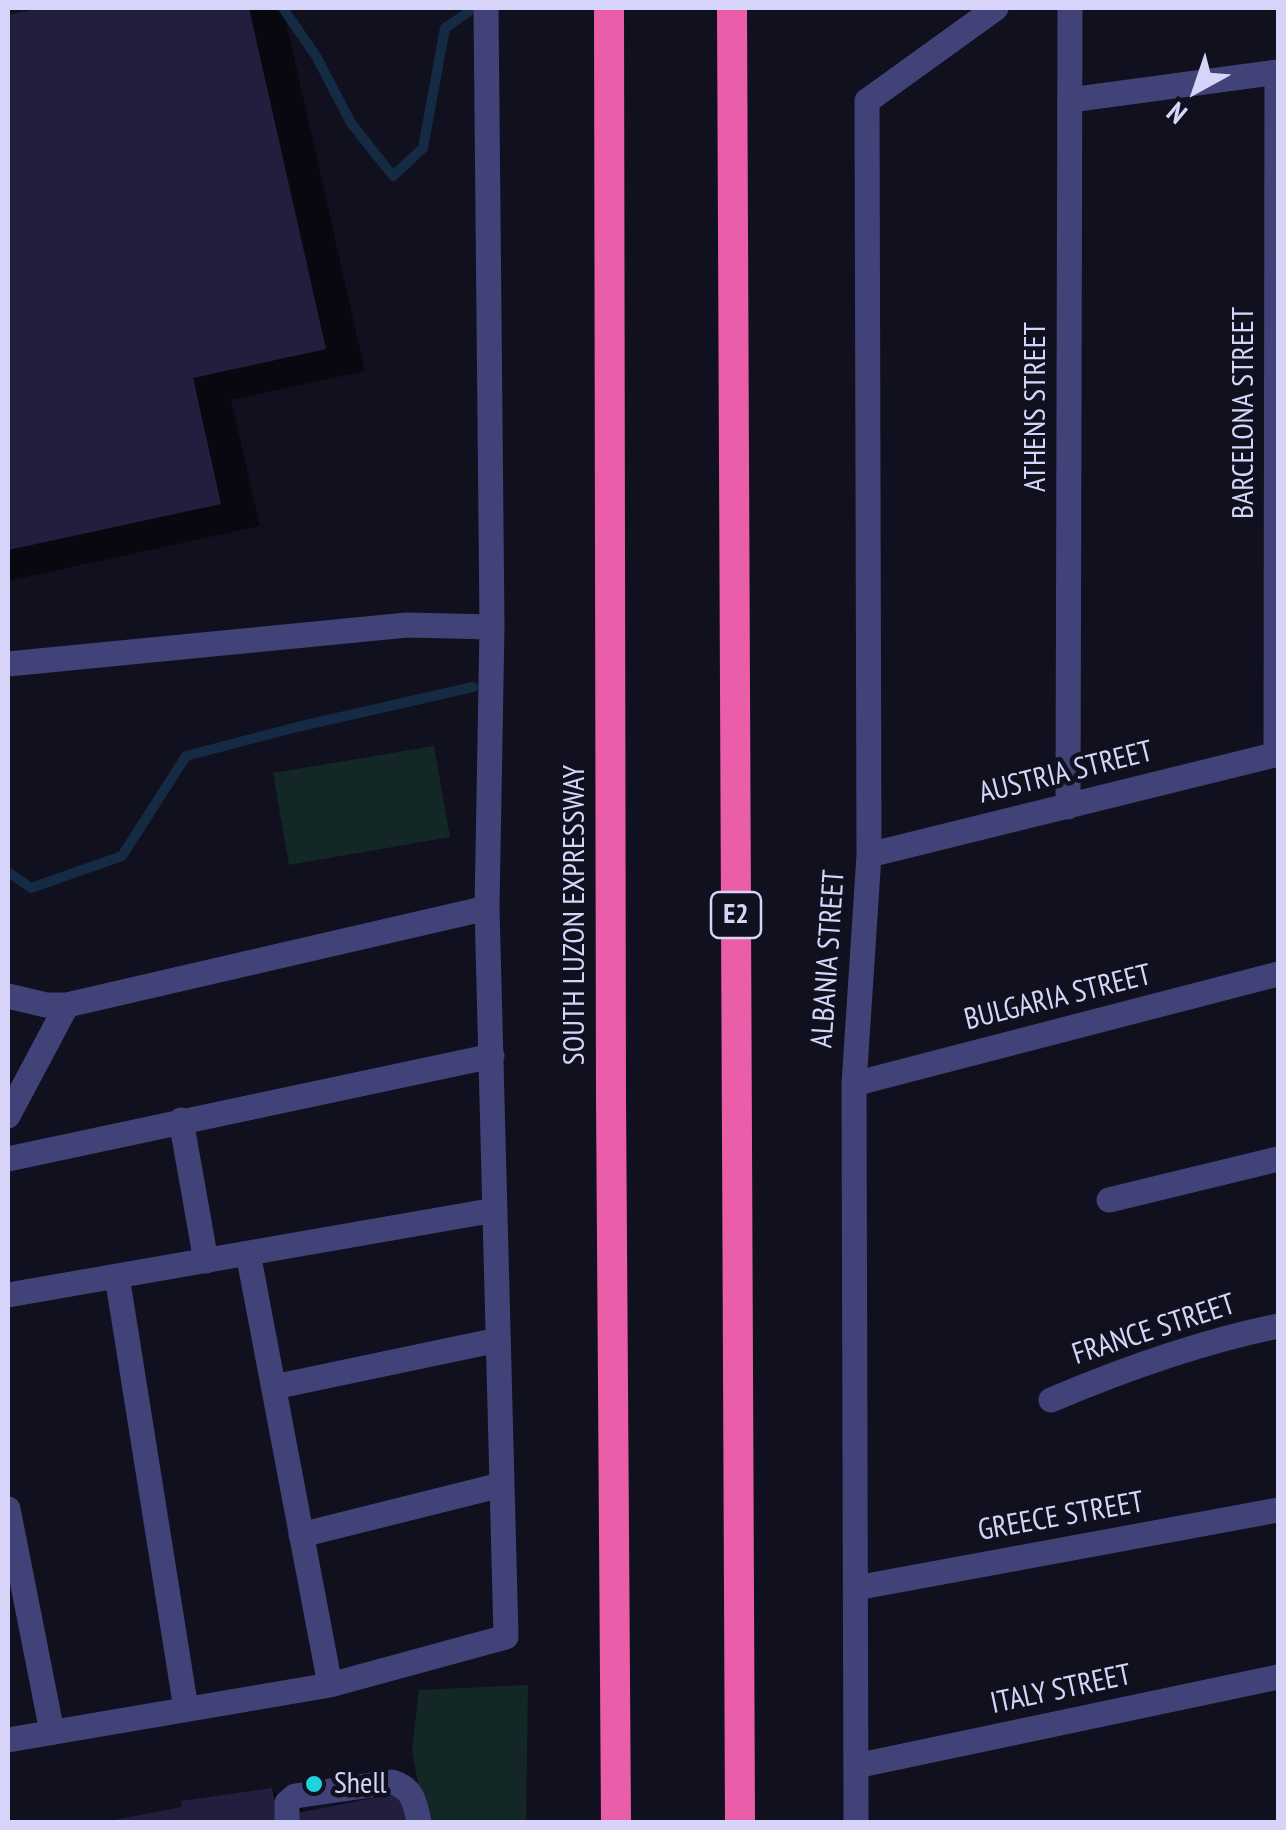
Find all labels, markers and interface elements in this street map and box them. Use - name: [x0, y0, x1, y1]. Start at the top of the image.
- north arrow: [1146, 40, 1246, 140]
- text: N: [1159, 94, 1194, 132]
- street label: BARCELONA STREET: [1226, 307, 1262, 519]
- street label: ATHENS STREET: [1018, 322, 1054, 492]
- street label: AUSTRIA STREET: [975, 734, 1157, 812]
- street label: SOUTH LUZON EXPRESSWAY: [557, 765, 593, 1065]
- street label: ALBANIA STREET: [805, 869, 853, 1049]
- road number: E2: [711, 892, 761, 938]
- street label: BULGARIA STREET: [961, 957, 1155, 1039]
- street label: FRANCE STREET: [1068, 1287, 1240, 1373]
- street label: GREECE STREET: [975, 1485, 1147, 1549]
- street label: ITALY STREET: [988, 1658, 1134, 1722]
- place label: Shell: [334, 1766, 386, 1802]
- marker: Shell: [303, 1773, 325, 1795]

